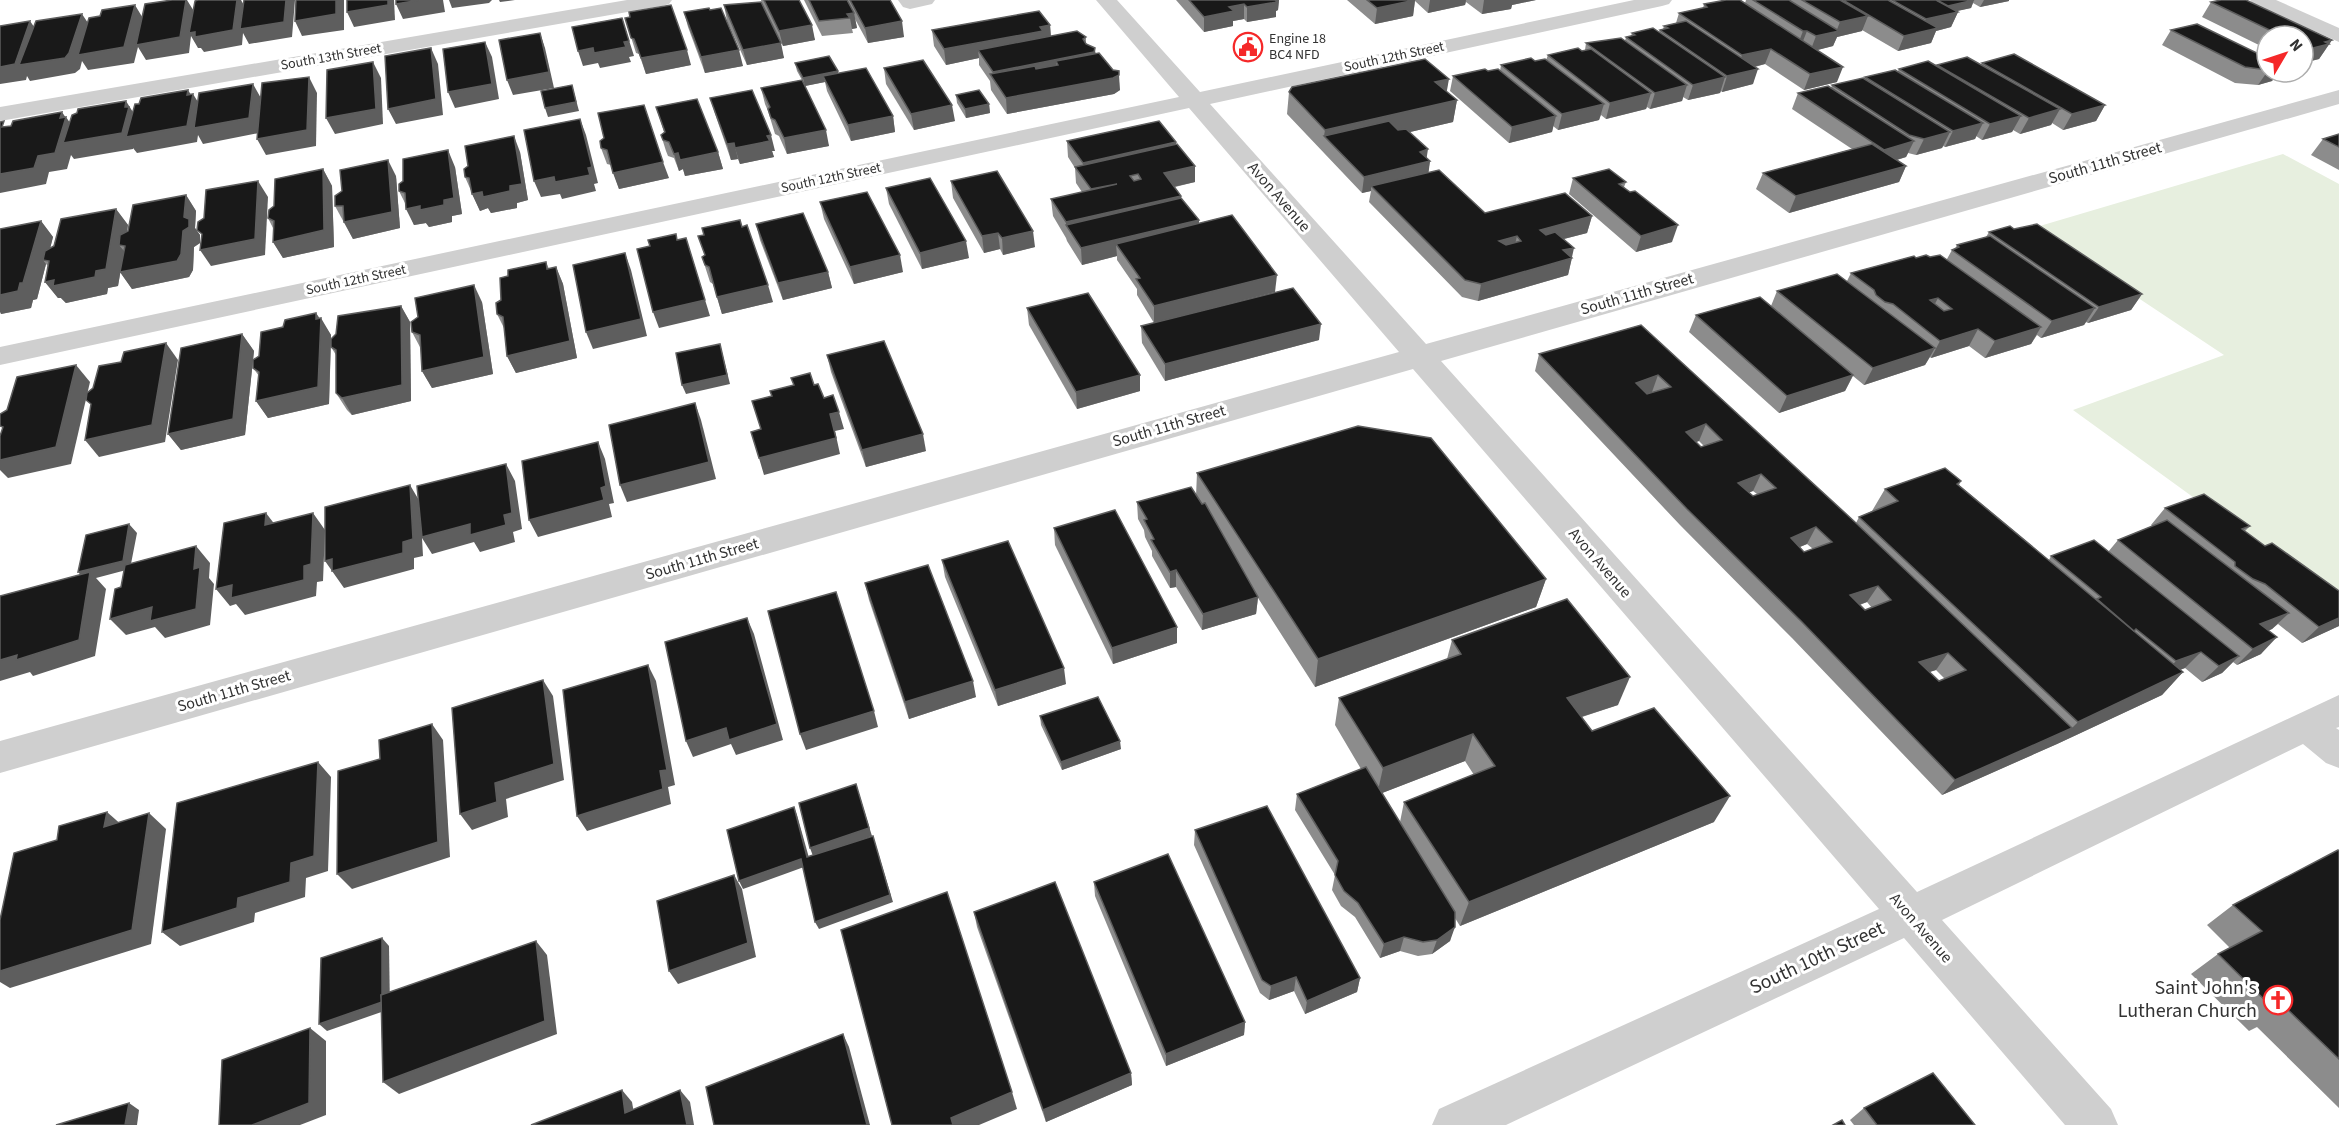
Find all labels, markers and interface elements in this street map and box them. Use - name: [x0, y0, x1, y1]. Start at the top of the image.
- north arrow: [2255, 24, 2315, 84]
- place label: Engine 18 BC4 NFD: [1269, 29, 1326, 65]
- public building icon: Engine 18 BC4 NFD: [1232, 31, 1264, 63]
- text: N: [2284, 34, 2308, 56]
- street label: South 12th Street: [1342, 37, 1446, 77]
- street label: South 13th Street: [279, 38, 383, 76]
- street label: South 11th Street: [2046, 136, 2165, 190]
- street label: Avon Avenue: [1243, 157, 1316, 237]
- street label: South 12th Street: [779, 158, 883, 198]
- street label: South 12th Street: [304, 260, 408, 300]
- street label: South 11th Street: [1578, 267, 1697, 321]
- street label: South 11th Street: [1110, 399, 1229, 453]
- street label: Avon Avenue: [1564, 523, 1637, 603]
- street label: South 11th Street: [643, 532, 762, 586]
- street label: South 11th Street: [175, 664, 294, 718]
- street label: Avon Avenue: [1885, 888, 1958, 968]
- street label: South 10th Street: [1745, 914, 1889, 1001]
- place label: Saint John's Lutheran Church: [2118, 974, 2257, 1025]
- church icon: Saint John's Lutheran Church: [2262, 984, 2294, 1016]

